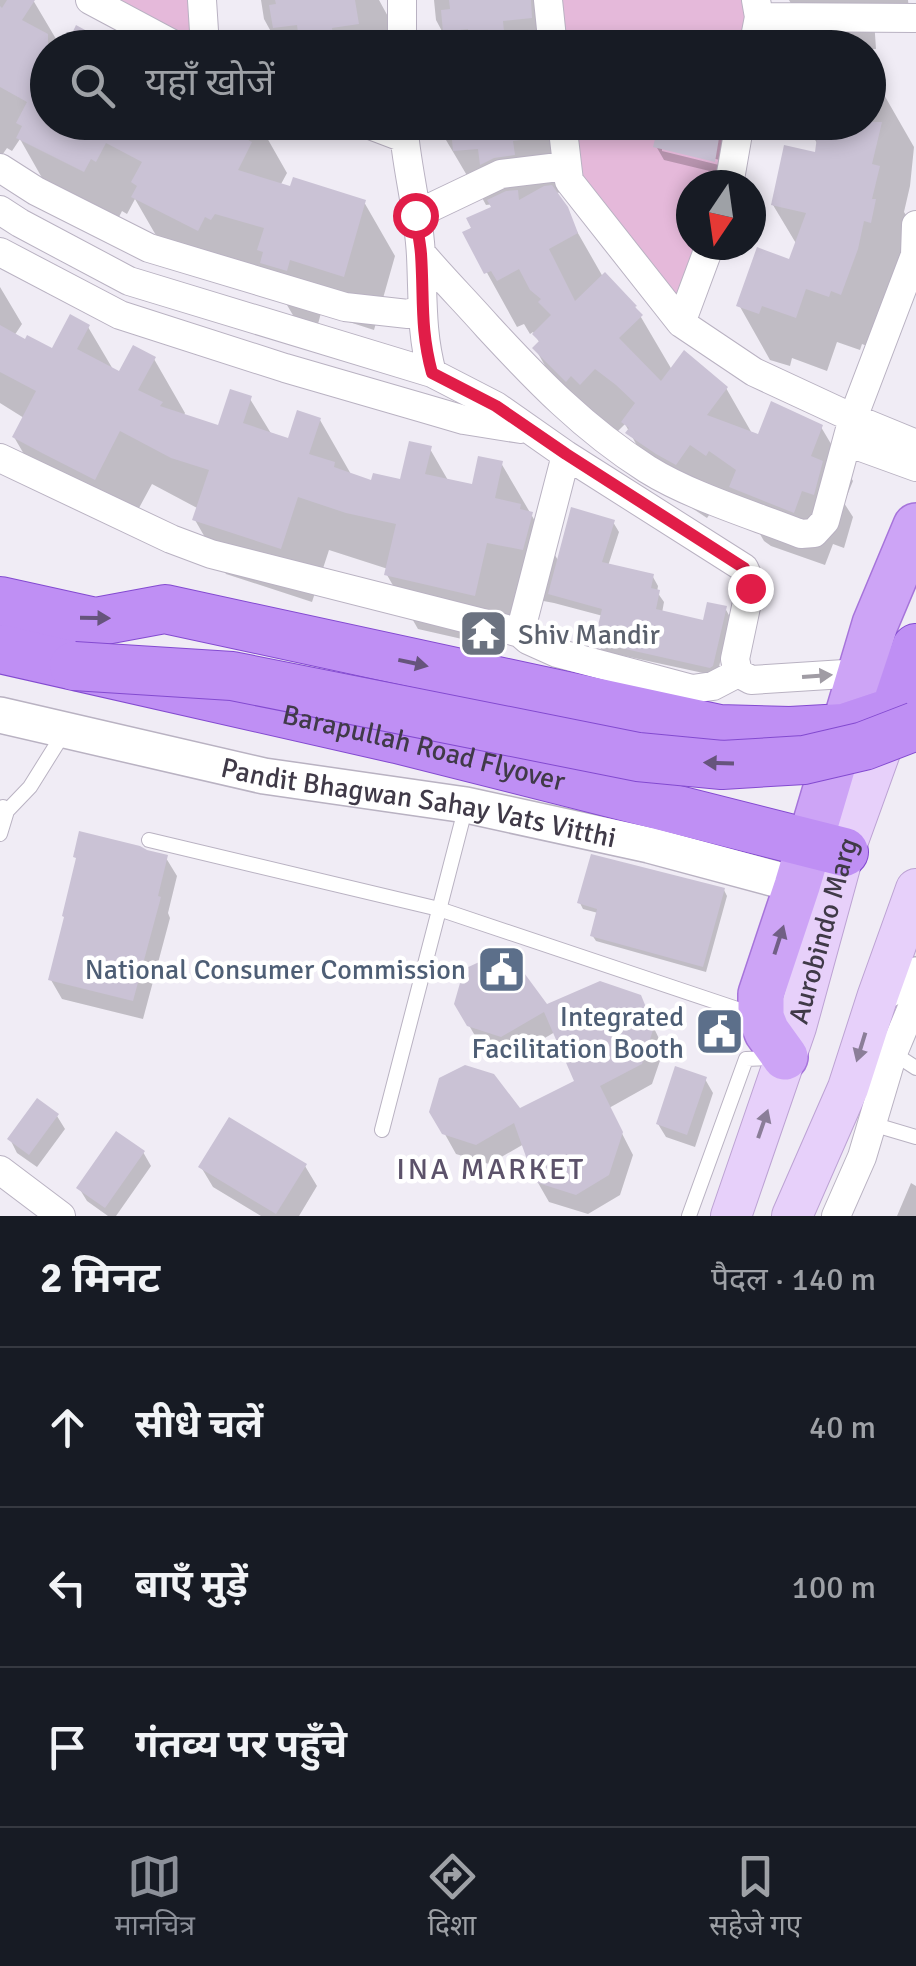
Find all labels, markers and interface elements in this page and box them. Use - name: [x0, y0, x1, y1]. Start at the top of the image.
- search box: [30, 30, 886, 140]
- icon: search: [65, 58, 120, 113]
- text: यहाँ खोजें: [145, 59, 275, 106]
- north arrow: [676, 170, 766, 260]
- route start: [393, 193, 439, 239]
- route end: [728, 566, 774, 612]
- temple icon: Shiv Mandir: [457, 608, 509, 660]
- one-way arrow: [80, 610, 112, 626]
- place label: Shiv Mandir: [518, 618, 660, 652]
- one-way arrow: [398, 656, 429, 671]
- one-way arrow: [801, 667, 833, 683]
- street label: Barapullah Road Flyover: [279, 698, 569, 799]
- street label: Pandit Bhagwan Sahay Vats Vitthi: [218, 751, 619, 855]
- one-way arrow: [702, 755, 734, 771]
- street label: Aurobindo Marg: [782, 833, 866, 1027]
- one-way arrow: [772, 924, 787, 955]
- public building icon: National Consumer Commission: [475, 943, 527, 995]
- place label: National Consumer Commission: [85, 953, 466, 987]
- place label: Integrated Facilitation Booth: [472, 1000, 684, 1066]
- public building icon: Integrated Facilitation Booth: [693, 1006, 745, 1058]
- one-way arrow: [853, 1033, 868, 1063]
- one-way arrow: [756, 1108, 771, 1138]
- district label: INA MARKET: [396, 1151, 586, 1188]
- text: 2 मिनट: [40, 1253, 160, 1304]
- text: पैदल · 140 m: [711, 1260, 876, 1299]
- icon: ahead: [40, 1400, 95, 1455]
- text: सीधे चलें: [135, 1401, 263, 1448]
- text: 40 m: [809, 1408, 876, 1447]
- icon: left: [40, 1560, 95, 1615]
- text: बाएँ मुड़ें: [135, 1561, 248, 1608]
- text: 100 m: [792, 1568, 876, 1607]
- icon: arrive: [40, 1720, 95, 1775]
- text: गंतव्य पर पहुँचे: [135, 1721, 347, 1768]
- tab: मानचित्र: [115, 1849, 195, 1946]
- tab: दिशा: [425, 1849, 480, 1946]
- tab: सहेजे गए: [709, 1849, 801, 1946]

